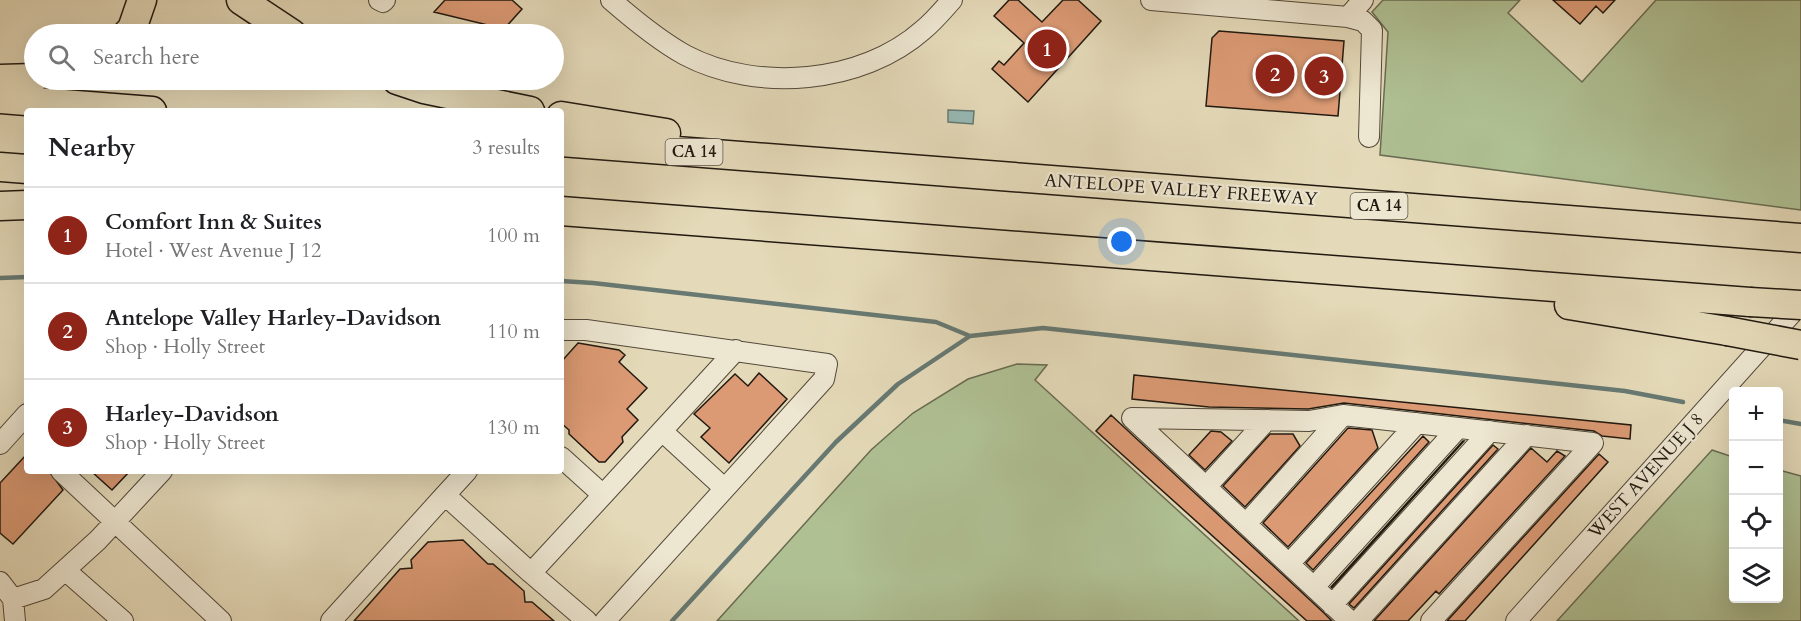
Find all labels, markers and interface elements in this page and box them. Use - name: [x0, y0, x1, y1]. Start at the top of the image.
- search box: [24, 24, 564, 90]
- pin: 1: [1028, 26, 1066, 72]
- icon: search: [45, 41, 78, 74]
- text: Search here: [93, 42, 200, 72]
- pin: 2: [1256, 52, 1294, 97]
- pin: 3: [1304, 54, 1344, 98]
- text: Nearby: [48, 130, 136, 165]
- text: 3 results: [472, 134, 540, 161]
- road number: CA 14: [666, 139, 722, 165]
- street label: ANTELOPE VALLEY FREEWAY: [1044, 168, 1319, 212]
- road number: CA 14: [1350, 193, 1408, 219]
- text: Comfort Inn & Suites: [105, 207, 322, 237]
- text: 1: [62, 222, 73, 249]
- text: 100 m: [487, 222, 540, 249]
- your location: [1107, 227, 1136, 256]
- text: Hotel · West Avenue J 12: [105, 237, 321, 264]
- text: Antelope Valley Harley-Davidson: [105, 303, 441, 333]
- text: 2: [62, 318, 73, 345]
- text: 110 m: [487, 318, 540, 345]
- text: Shop · Holly Street: [105, 333, 265, 360]
- map controls: [1729, 387, 1783, 603]
- button: +: [1729, 387, 1783, 441]
- text: Harley-Davidson: [105, 399, 279, 429]
- street label: WEST AVENUE J 8: [1582, 408, 1709, 545]
- text: 3: [62, 414, 73, 441]
- text: 130 m: [487, 414, 540, 441]
- text: Shop · Holly Street: [105, 429, 265, 456]
- button: −: [1729, 441, 1783, 495]
- button: locate: [1729, 495, 1783, 549]
- button: layers: [1729, 549, 1783, 603]

